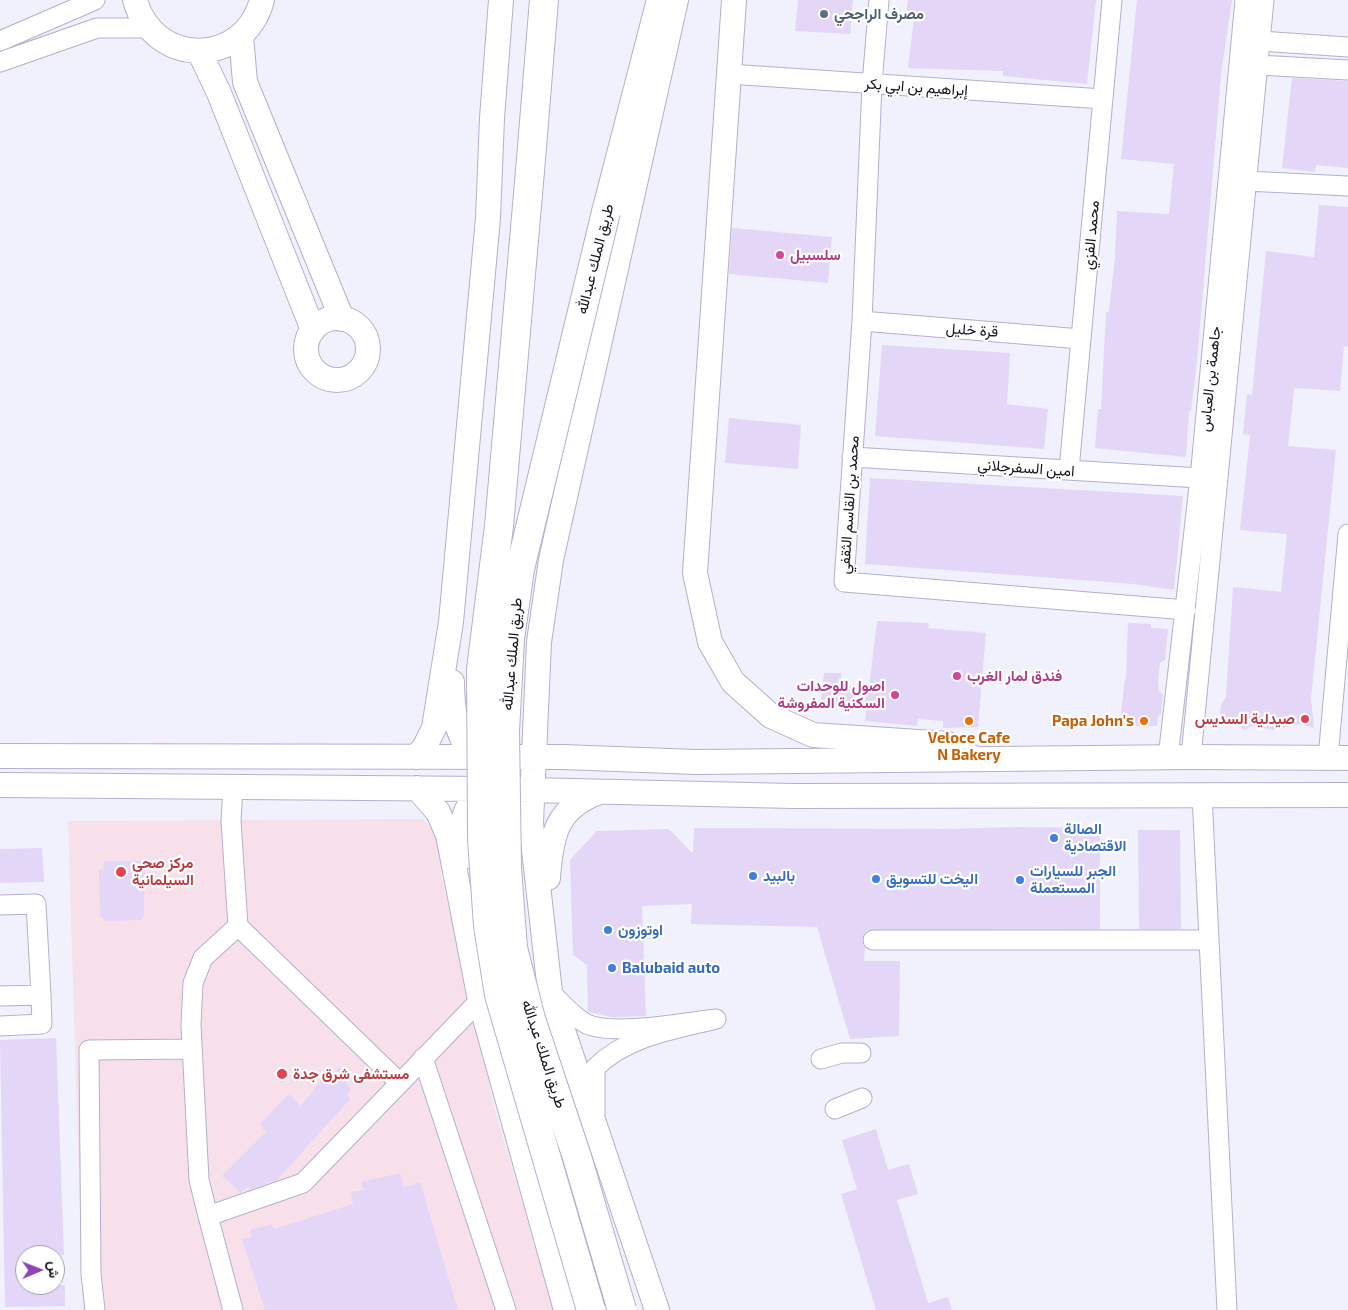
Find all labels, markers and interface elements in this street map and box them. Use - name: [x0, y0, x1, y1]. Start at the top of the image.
- place label: مصرف الراجحي: [834, 5, 924, 23]
- marker: مصرف الراجحي: [818, 8, 830, 20]
- street label: إبراهيم بن ابي بكر: [864, 74, 968, 100]
- street label: محمد الفزي: [1079, 199, 1103, 271]
- street label: طريق الملك عبدالله: [573, 202, 617, 316]
- place label: سلسبيل: [790, 246, 841, 264]
- marker: سلسبيل: [774, 249, 786, 261]
- street label: قرة خليل: [945, 319, 999, 341]
- street label: جاهمة بن العباس: [1196, 325, 1224, 433]
- street label: محمد بن القاسم الثقفي: [835, 435, 863, 575]
- street label: امين السفرجلاني: [977, 456, 1075, 480]
- street label: طريق الملك عبدالله: [498, 597, 526, 711]
- place label: فندق لمار الغرب: [967, 667, 1062, 685]
- marker: فندق لمار الغرب: [951, 670, 963, 682]
- place label: اصول للوحدات السكنية المفروشة: [777, 677, 885, 712]
- marker: اصول للوحدات السكنية المفروشة: [889, 689, 901, 701]
- place label: صيدلية السديس: [1195, 710, 1295, 728]
- place label: Papa John's: [1052, 712, 1134, 730]
- marker: صيدلية السديس: [1299, 713, 1311, 725]
- marker: Veloce Cafe N Bakery: [963, 715, 975, 727]
- marker: Papa John's: [1138, 715, 1150, 727]
- place label: Veloce Cafe N Bakery: [928, 729, 1010, 764]
- place label: الصالة الاقتصادية: [1064, 820, 1126, 855]
- marker: الصالة الاقتصادية: [1048, 832, 1060, 844]
- place label: مركز صحي السيلمانية: [132, 854, 194, 889]
- place label: الجبر للسيارات المستعملة: [1030, 862, 1116, 897]
- marker: مركز صحي السيلمانية: [114, 865, 128, 879]
- place label: بالبيد: [763, 867, 795, 885]
- marker: بالبيد: [747, 870, 759, 882]
- place label: اليخت للتسويق: [886, 870, 978, 888]
- marker: اليخت للتسويق: [870, 873, 882, 885]
- marker: الجبر للسيارات المستعملة: [1014, 874, 1026, 886]
- place label: اوتوزون: [618, 921, 663, 939]
- marker: اوتوزون: [602, 924, 614, 936]
- place label: Balubaid auto: [622, 959, 720, 977]
- marker: Balubaid auto: [606, 962, 618, 974]
- street label: طريق الملك عبدالله: [518, 997, 570, 1111]
- place label: مستشفى شرق جدة: [293, 1065, 409, 1083]
- marker: مستشفى شرق جدة: [275, 1067, 289, 1081]
- north arrow: [15, 1245, 65, 1295]
- text: ش: [46, 1261, 63, 1278]

